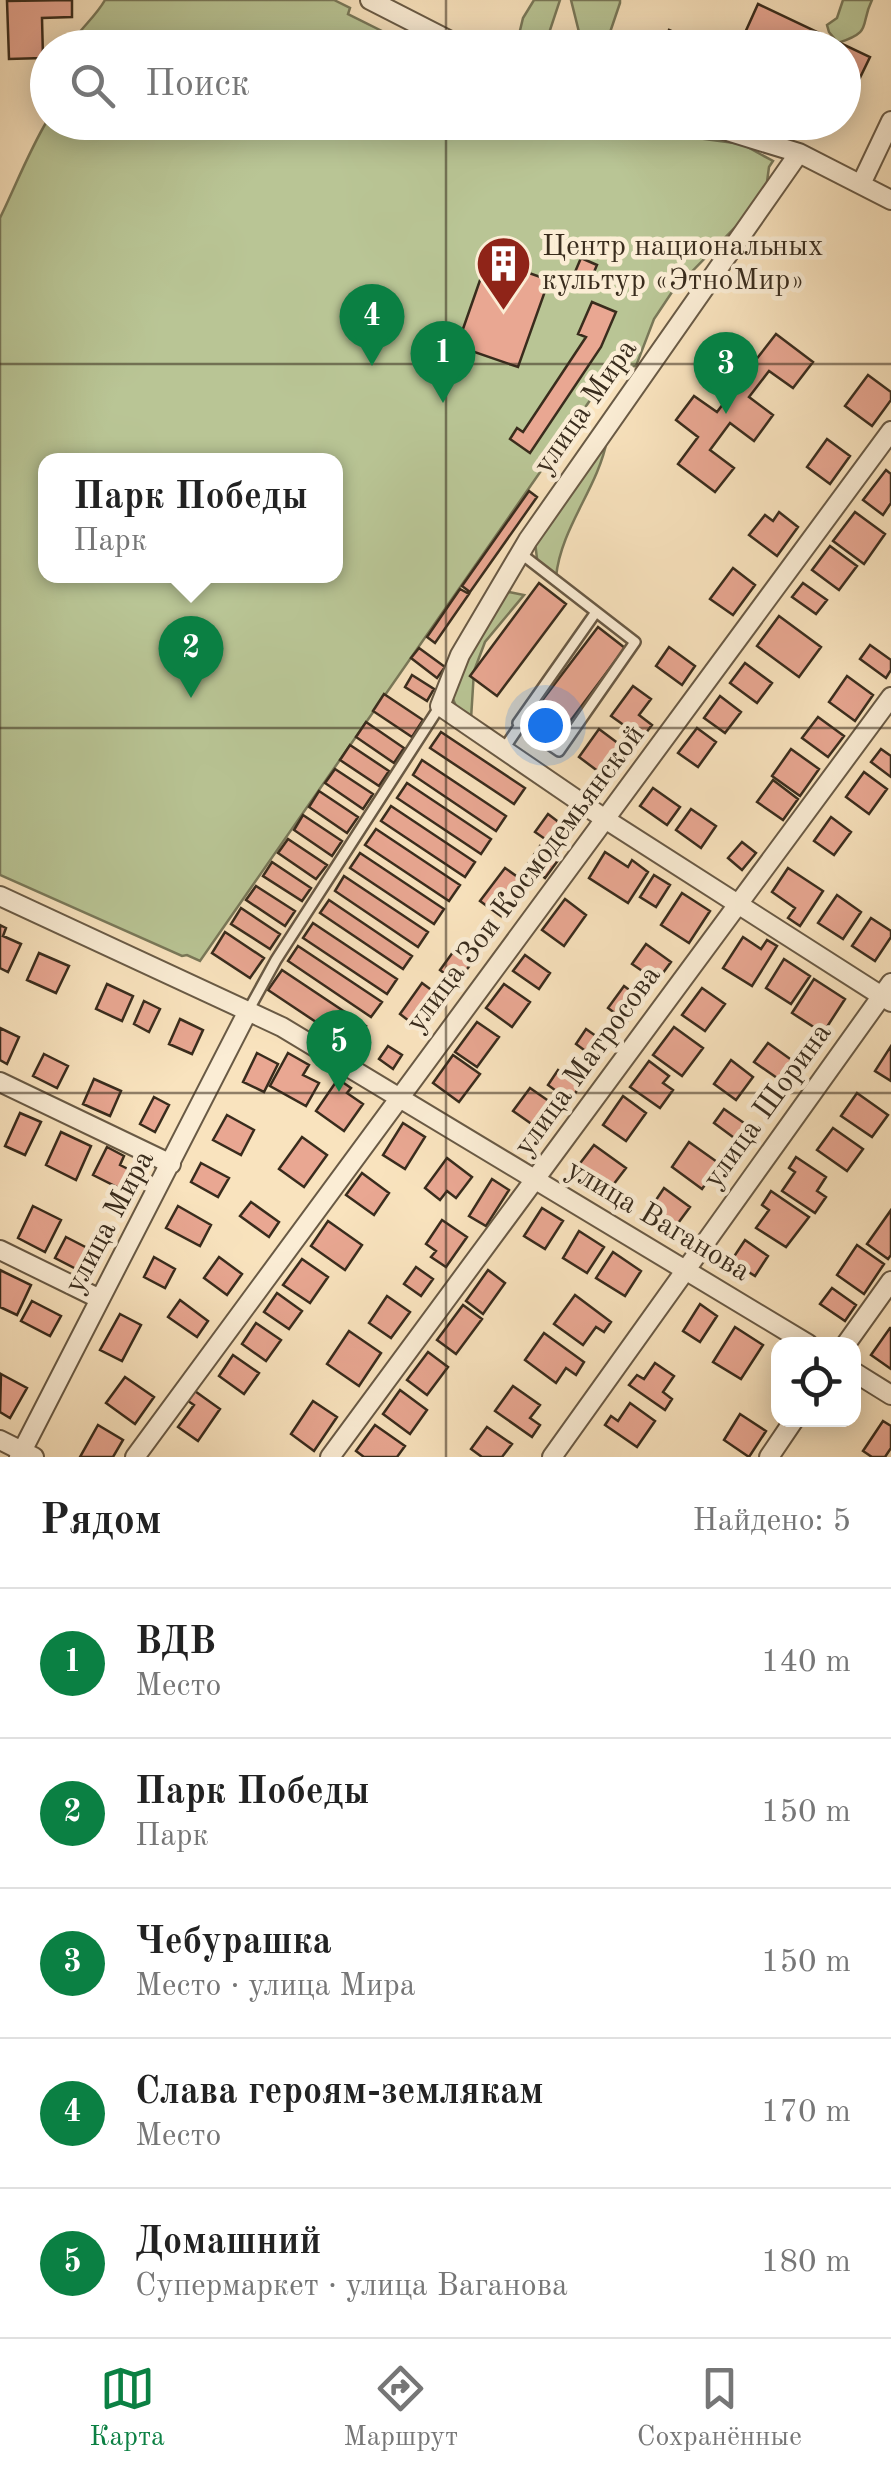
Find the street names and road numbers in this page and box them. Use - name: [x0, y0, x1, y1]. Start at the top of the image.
- street label: улица Мира: [529, 334, 643, 480]
- street label: улица Зои Космодемьянской: [401, 720, 651, 1038]
- street label: улица Матросова: [509, 960, 667, 1162]
- street label: улица Шорина: [698, 1018, 838, 1194]
- street label: улица Мира: [60, 1146, 160, 1298]
- street label: улица Ваганова: [561, 1155, 755, 1288]

